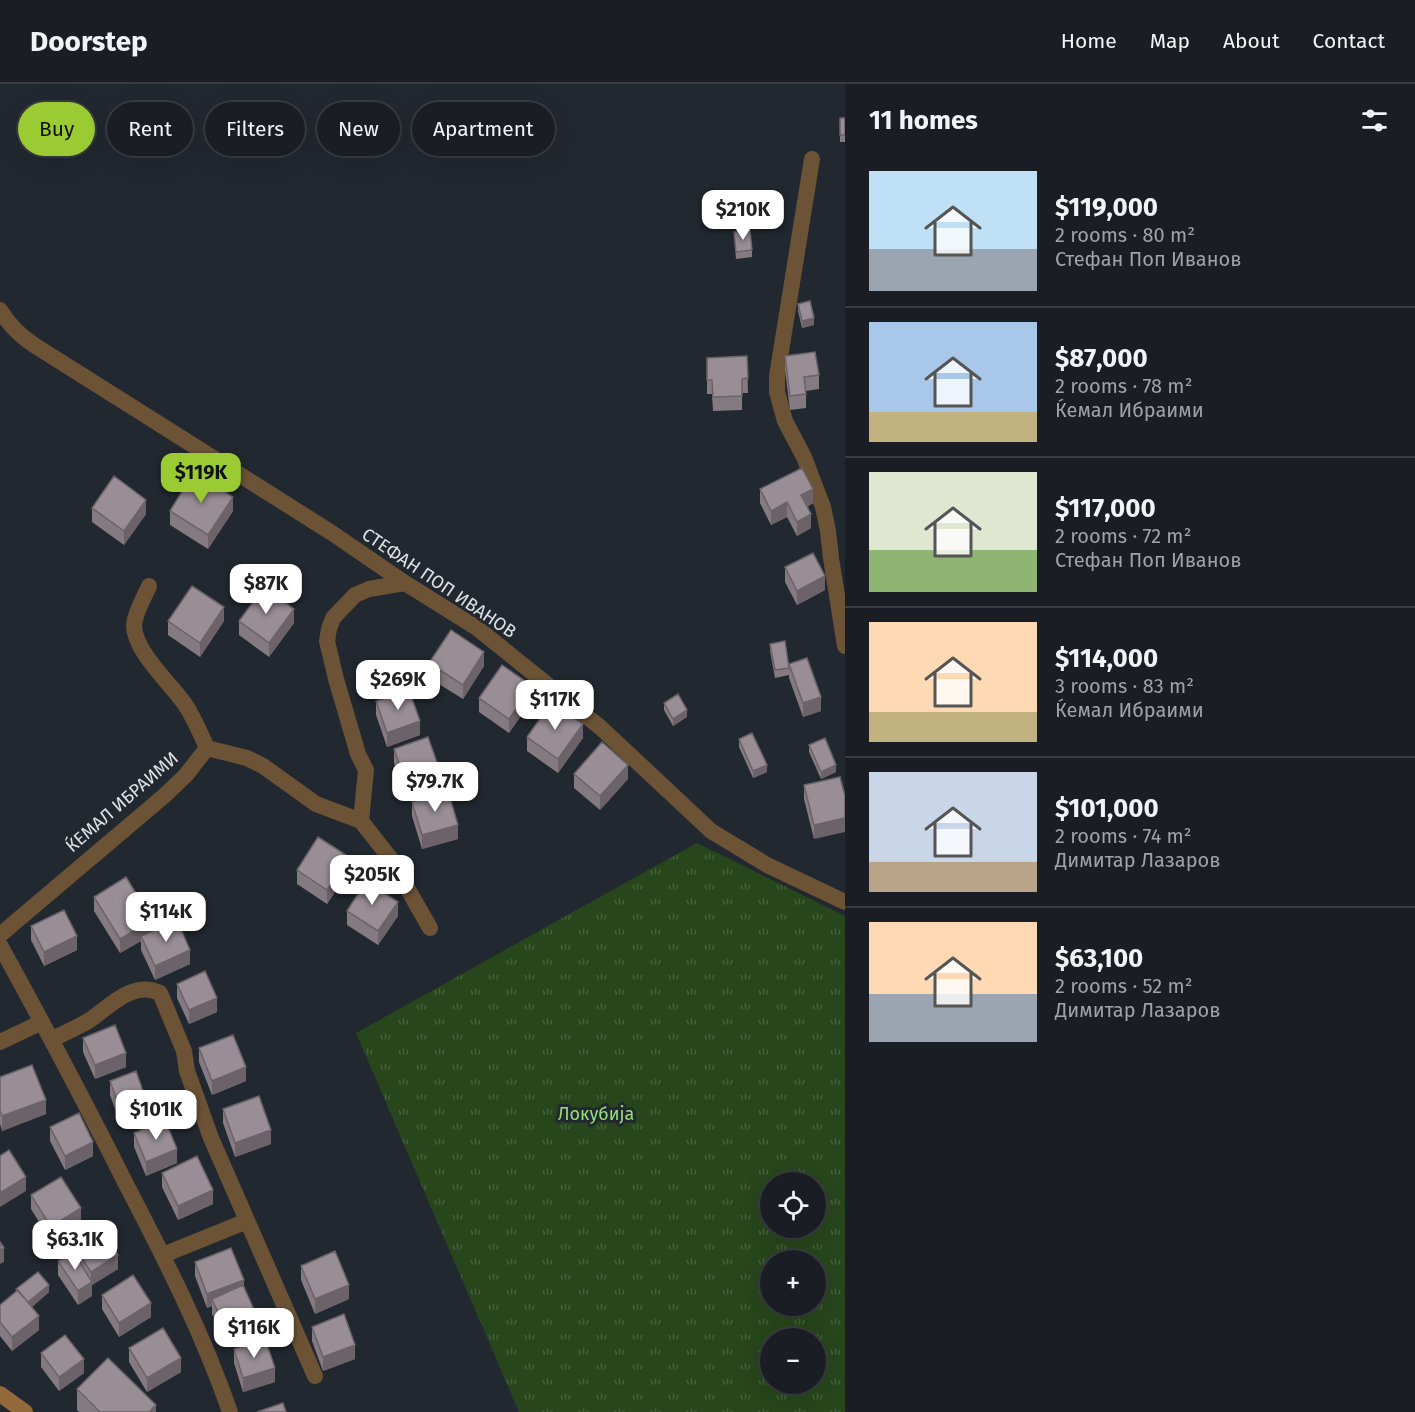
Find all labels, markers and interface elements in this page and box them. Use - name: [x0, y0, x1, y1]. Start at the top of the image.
- text: Doorstep: [30, 25, 148, 58]
- text: Home: [1061, 28, 1117, 54]
- text: Map: [1150, 28, 1190, 54]
- text: About: [1223, 28, 1280, 54]
- text: Contact: [1313, 28, 1385, 54]
- chip: Buy: [18, 102, 95, 156]
- chip: Rent: [107, 102, 193, 156]
- chip: Filters: [205, 102, 305, 156]
- chip: New: [317, 102, 400, 156]
- chip: Apartment: [412, 102, 555, 156]
- icon: filters: [1358, 104, 1391, 137]
- text: 11 homes: [869, 105, 978, 136]
- pin: $210K: [701, 190, 785, 241]
- text: $119,000: [1055, 192, 1158, 223]
- icon: home: [917, 195, 989, 267]
- text: $210K: [716, 197, 770, 221]
- text: 2 rooms · 80 m²: [1055, 223, 1195, 247]
- text: Стефан Поп Иванов: [1055, 247, 1242, 271]
- text: $87,000: [1055, 343, 1148, 374]
- icon: home: [917, 346, 989, 418]
- text: 2 rooms · 78 m²: [1055, 374, 1192, 398]
- text: Ќемал Ибраими: [1055, 398, 1204, 422]
- pin: $119K: [159, 453, 243, 504]
- text: $119K: [175, 460, 227, 484]
- text: $117,000: [1055, 493, 1156, 524]
- icon: home: [917, 496, 989, 568]
- street label: СТЕФАН ПОП ИВАНОВ: [358, 523, 520, 643]
- text: 2 rooms · 72 m²: [1055, 524, 1191, 548]
- text: Стефан Поп Иванов: [1055, 548, 1242, 572]
- pin: $87K: [230, 564, 302, 615]
- text: $87K: [244, 571, 288, 595]
- text: $114,000: [1055, 643, 1158, 674]
- icon: home: [917, 646, 989, 718]
- pin: $269K: [356, 660, 440, 711]
- text: $269K: [370, 667, 426, 691]
- text: 3 rooms · 83 m²: [1055, 674, 1194, 698]
- pin: $117K: [513, 680, 597, 731]
- text: $117K: [530, 687, 580, 711]
- text: Ќемал Ибраими: [1055, 698, 1204, 722]
- street label: ЌЕМАЛ ИБРАИМИ: [60, 746, 183, 857]
- pin: $79.7K: [386, 762, 484, 813]
- text: $79.7K: [406, 769, 464, 793]
- text: $101,000: [1055, 793, 1159, 824]
- icon: home: [917, 796, 989, 868]
- text: 2 rooms · 74 m²: [1055, 824, 1192, 848]
- text: Димитар Лазаров: [1055, 848, 1221, 872]
- pin: $205K: [330, 855, 414, 906]
- text: $205K: [344, 862, 400, 886]
- pin: $114K: [124, 892, 208, 943]
- text: $114K: [140, 899, 192, 923]
- text: $63,100: [1055, 943, 1143, 974]
- icon: home: [917, 946, 989, 1018]
- text: 2 rooms · 52 m²: [1055, 974, 1193, 998]
- text: Димитар Лазаров: [1055, 998, 1221, 1022]
- pin: $101K: [114, 1090, 198, 1141]
- text: $101K: [130, 1097, 182, 1121]
- park label: Локубија: [558, 1103, 634, 1125]
- map controls: [760, 1172, 826, 1394]
- button: locate: [760, 1172, 826, 1238]
- pin: $63.1K: [26, 1220, 124, 1271]
- text: $63.1K: [46, 1227, 104, 1251]
- button: +: [760, 1250, 826, 1316]
- pin: $116K: [212, 1308, 296, 1359]
- text: $116K: [228, 1315, 280, 1339]
- button: −: [760, 1328, 826, 1394]

